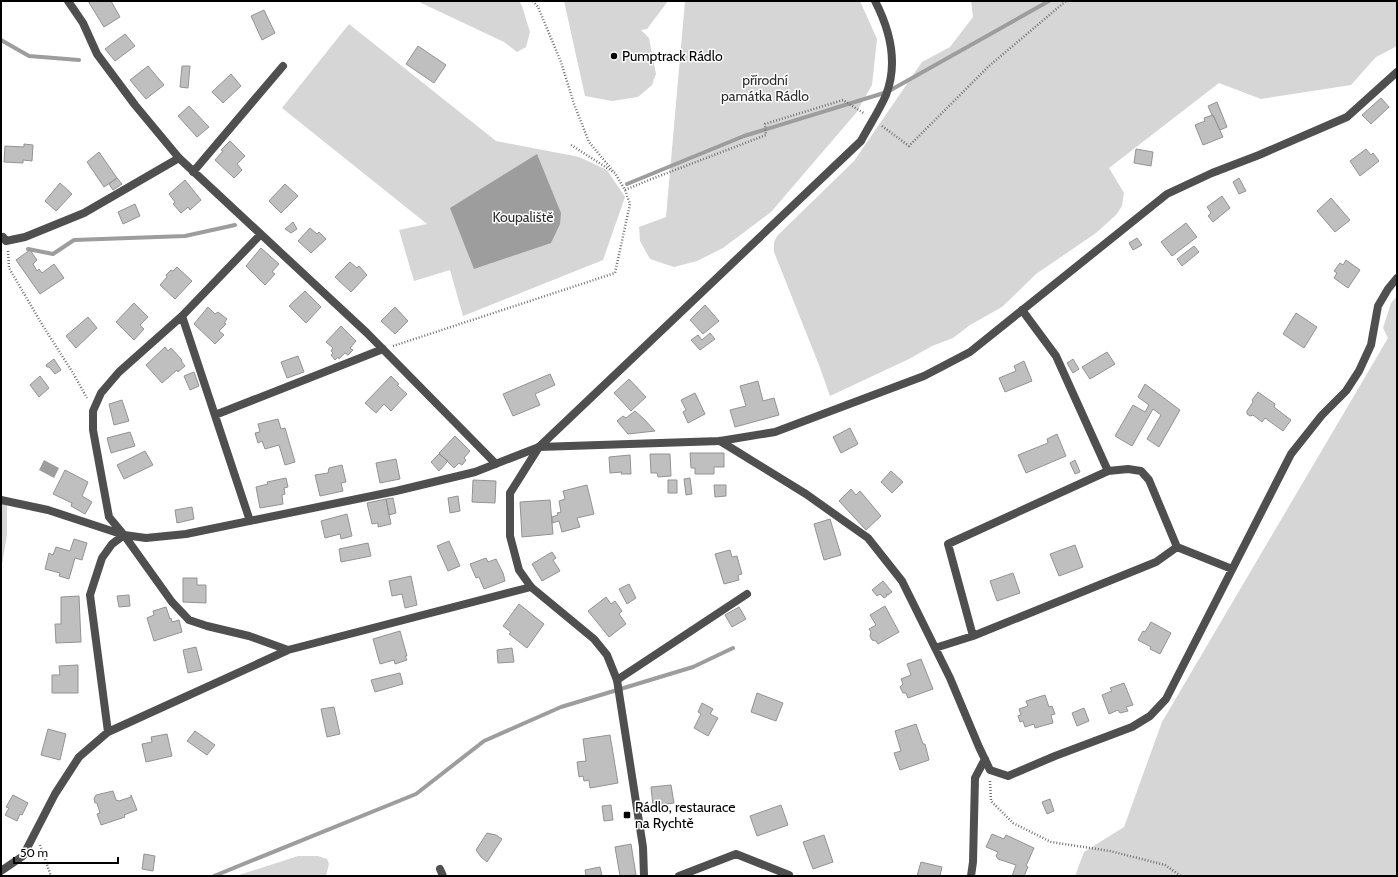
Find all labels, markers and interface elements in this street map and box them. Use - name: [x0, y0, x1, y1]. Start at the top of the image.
- place label: Pumptrack Rádlo: [622, 47, 723, 65]
- marker: Pumptrack Rádlo: [609, 51, 619, 61]
- park label: přírodní památka Rádlo: [721, 71, 809, 105]
- park label: Koupaliště: [493, 208, 553, 226]
- place label: Rádlo, restaurace na Rychtě: [635, 798, 735, 832]
- marker: Rádlo, restaurace na Rychtě: [622, 810, 632, 820]
- scale bar: [14, 839, 118, 865]
- text: 50 m: [20, 845, 48, 860]

